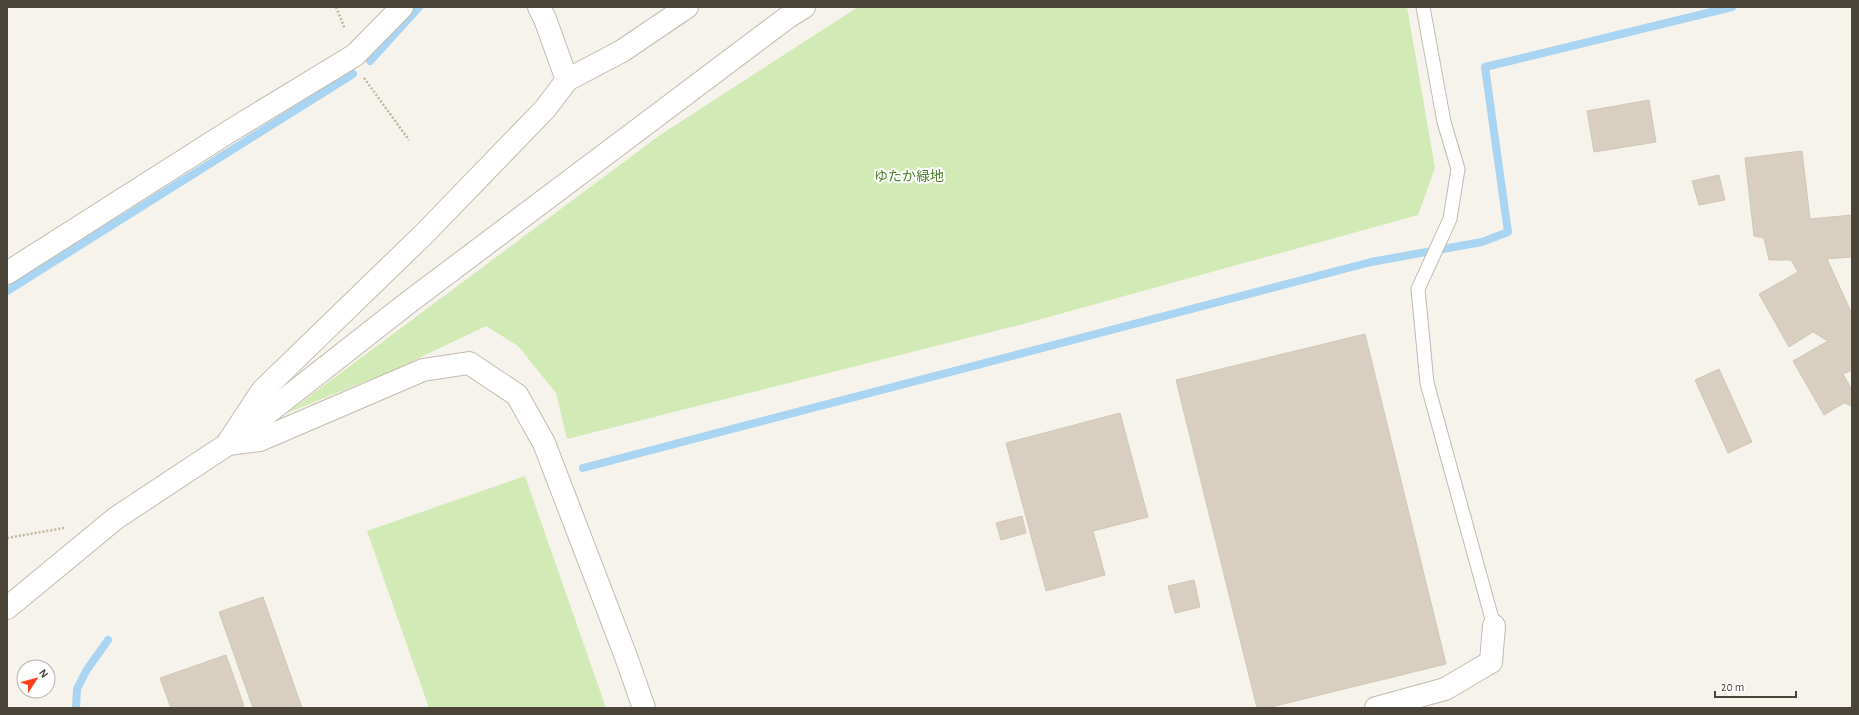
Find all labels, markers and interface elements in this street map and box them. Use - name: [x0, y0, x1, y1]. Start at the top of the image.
- park label: ゆたか緑地: [874, 169, 944, 184]
- north arrow: [16, 659, 56, 699]
- text: N: [37, 667, 50, 680]
- scale bar: [1715, 673, 1796, 699]
- text: 20 m: [1721, 681, 1744, 693]

